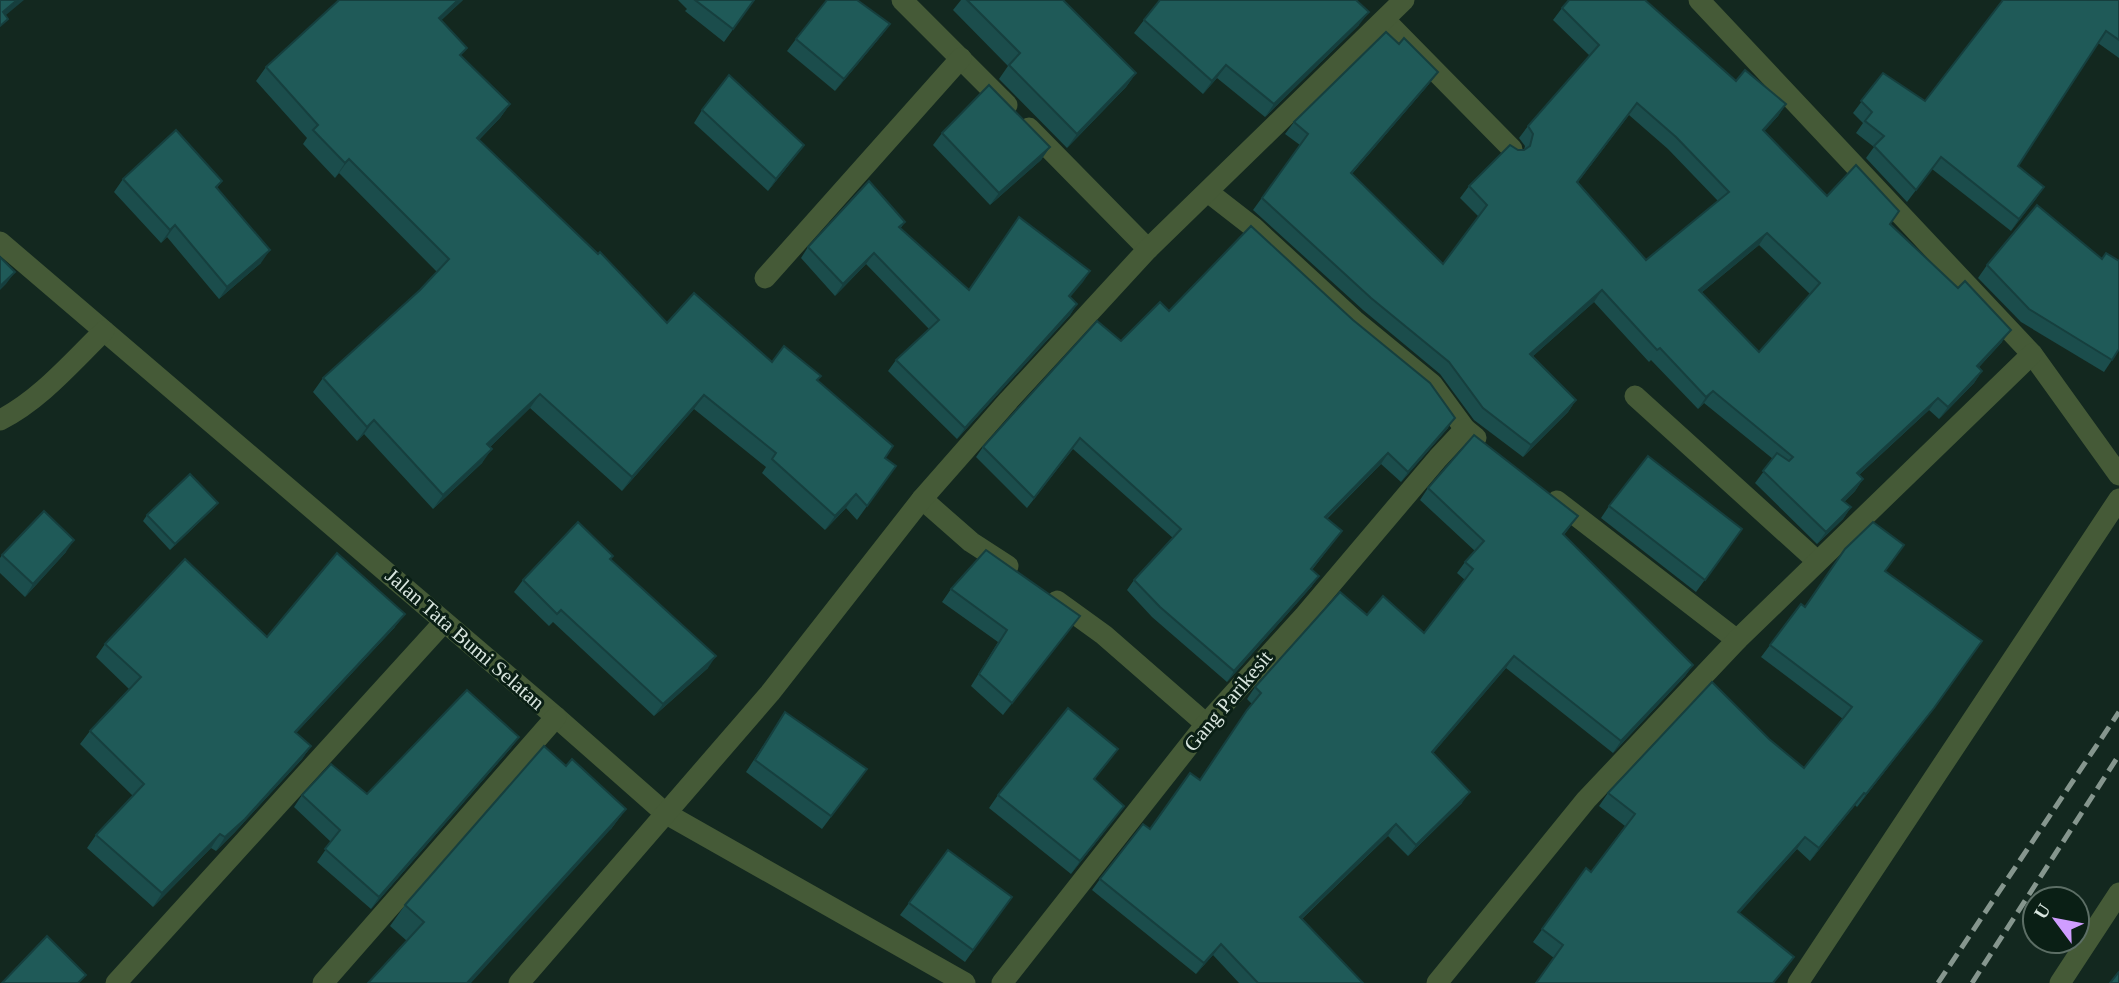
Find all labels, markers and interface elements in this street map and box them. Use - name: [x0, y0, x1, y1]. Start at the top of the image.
- street label: Jalan Tata Bumi Selatan: [381, 563, 550, 715]
- street label: Gang Parikesit: [1179, 646, 1277, 756]
- north arrow: [2021, 885, 2091, 955]
- text: U: [2029, 900, 2055, 923]

